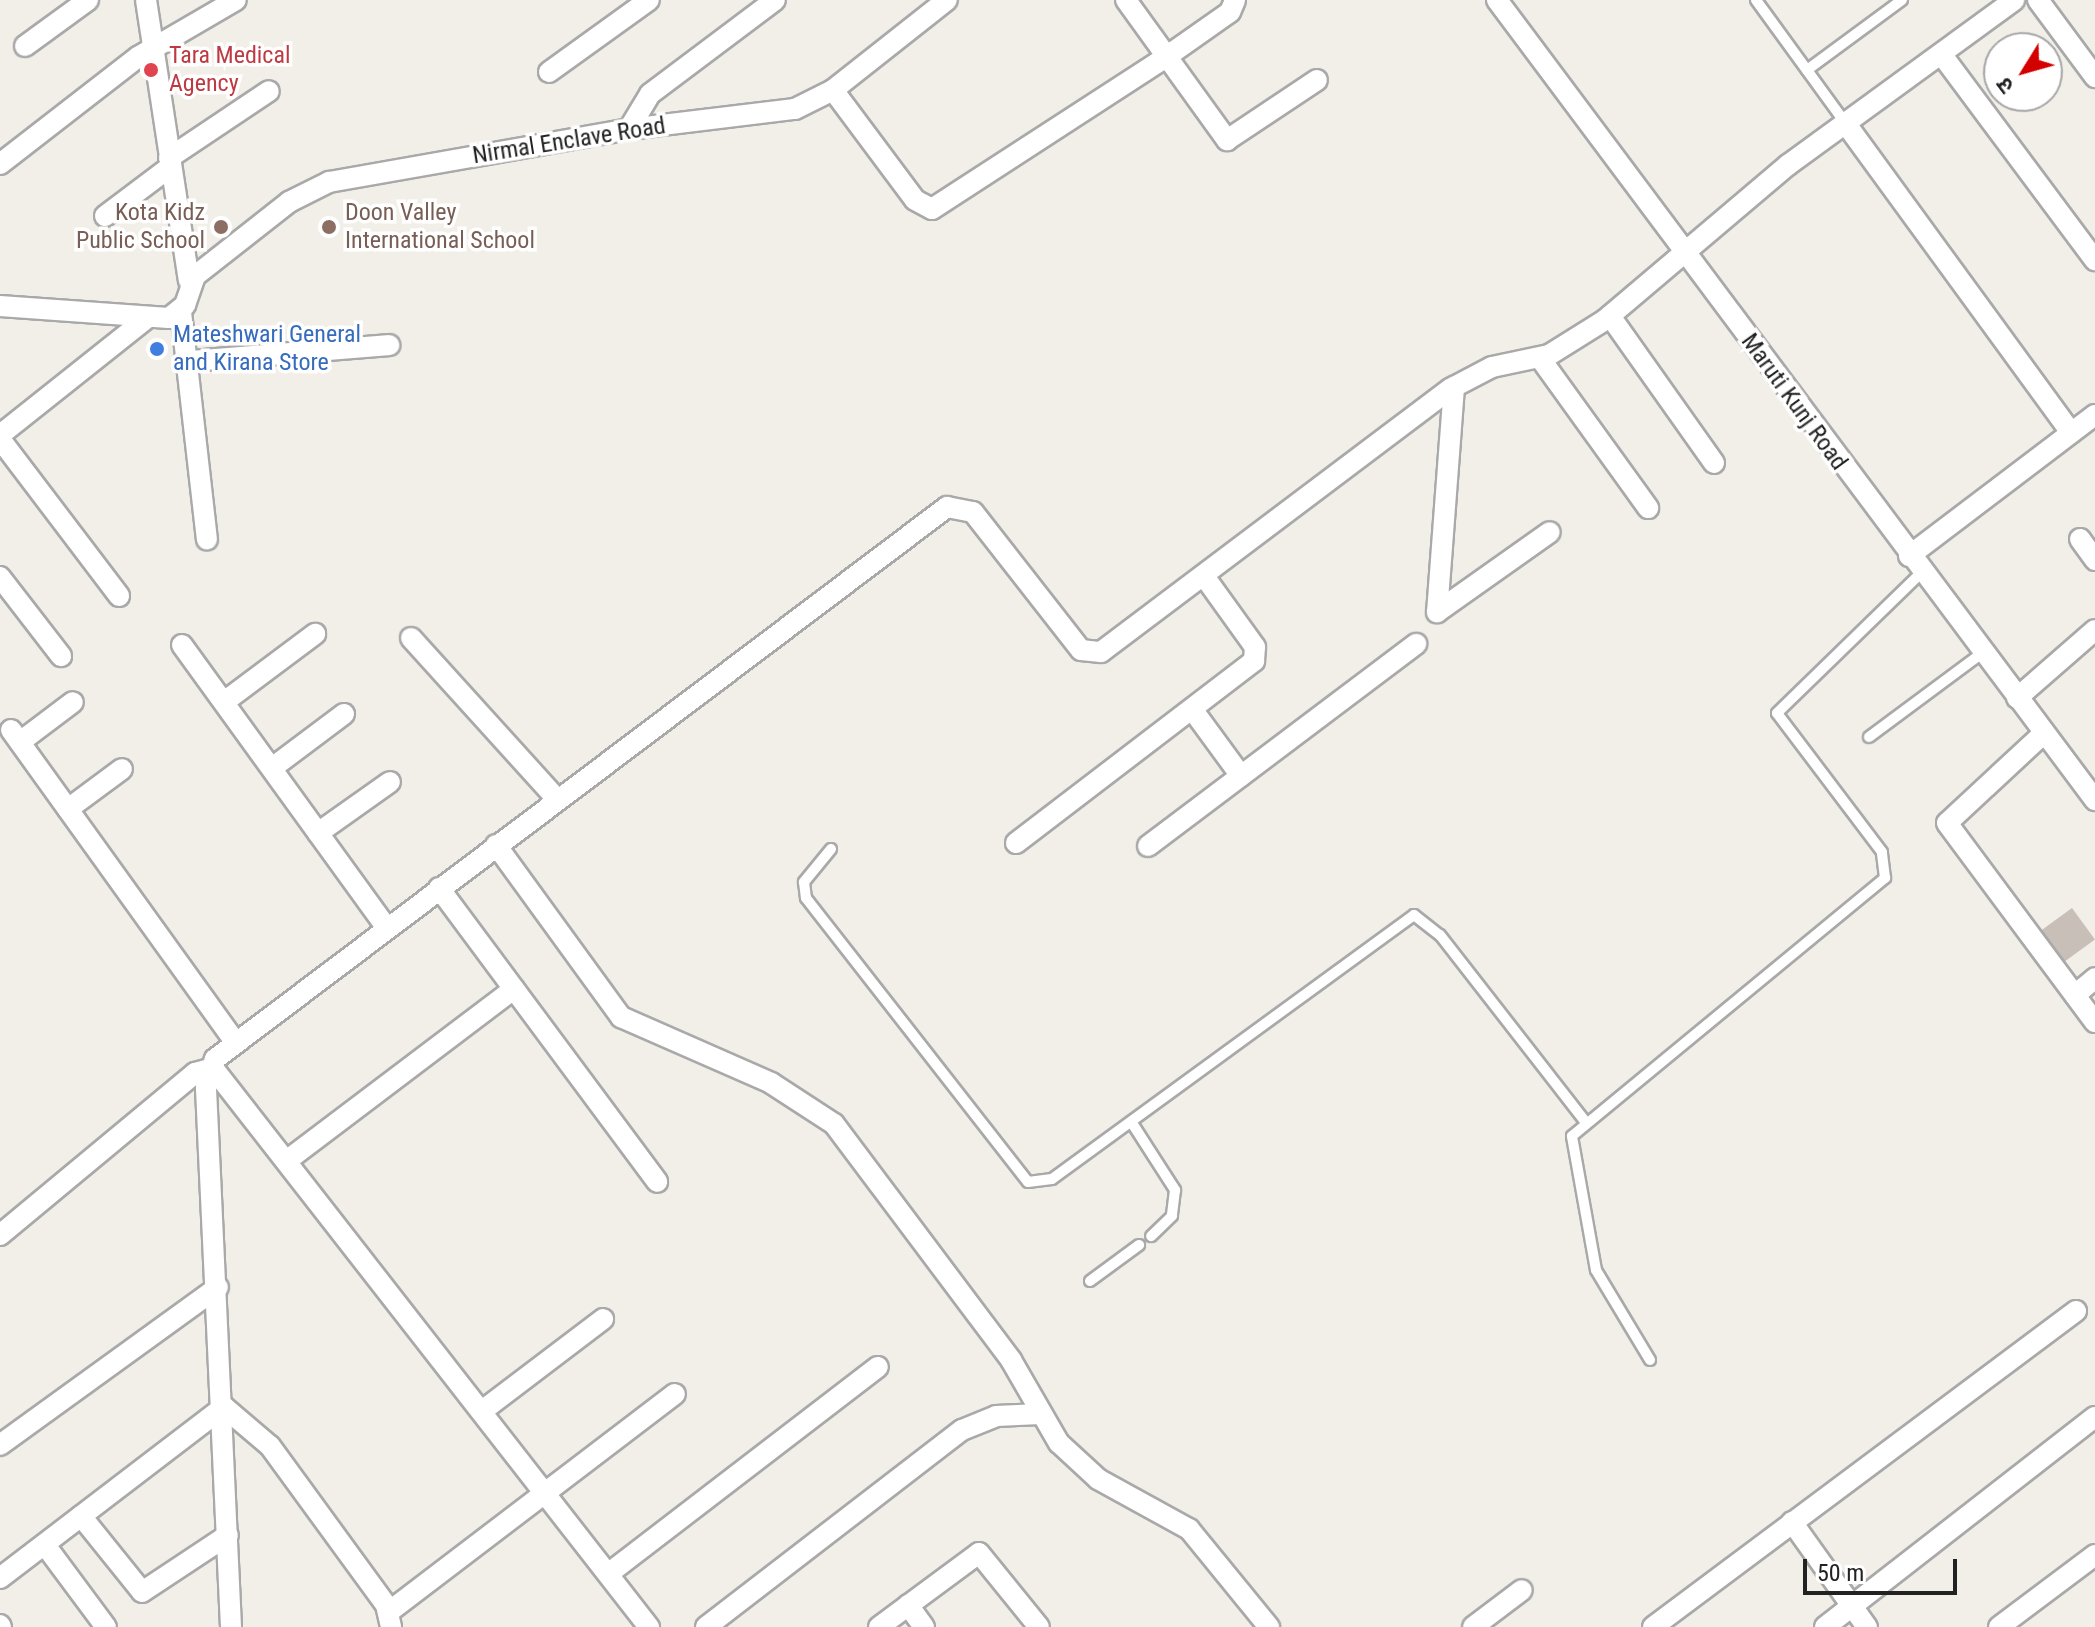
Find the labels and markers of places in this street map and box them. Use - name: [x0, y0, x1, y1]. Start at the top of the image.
- place label: Tara Medical Agency: [169, 42, 290, 98]
- marker: Tara Medical Agency: [140, 59, 162, 81]
- place label: Kota Kidz Public School: [76, 199, 205, 255]
- place label: Doon Valley International School: [345, 199, 535, 255]
- marker: Kota Kidz Public School: [212, 218, 230, 236]
- marker: Doon Valley International School: [320, 218, 338, 236]
- place label: Mateshwari General and Kirana Store: [173, 321, 361, 377]
- marker: Mateshwari General and Kirana Store: [148, 340, 166, 358]

